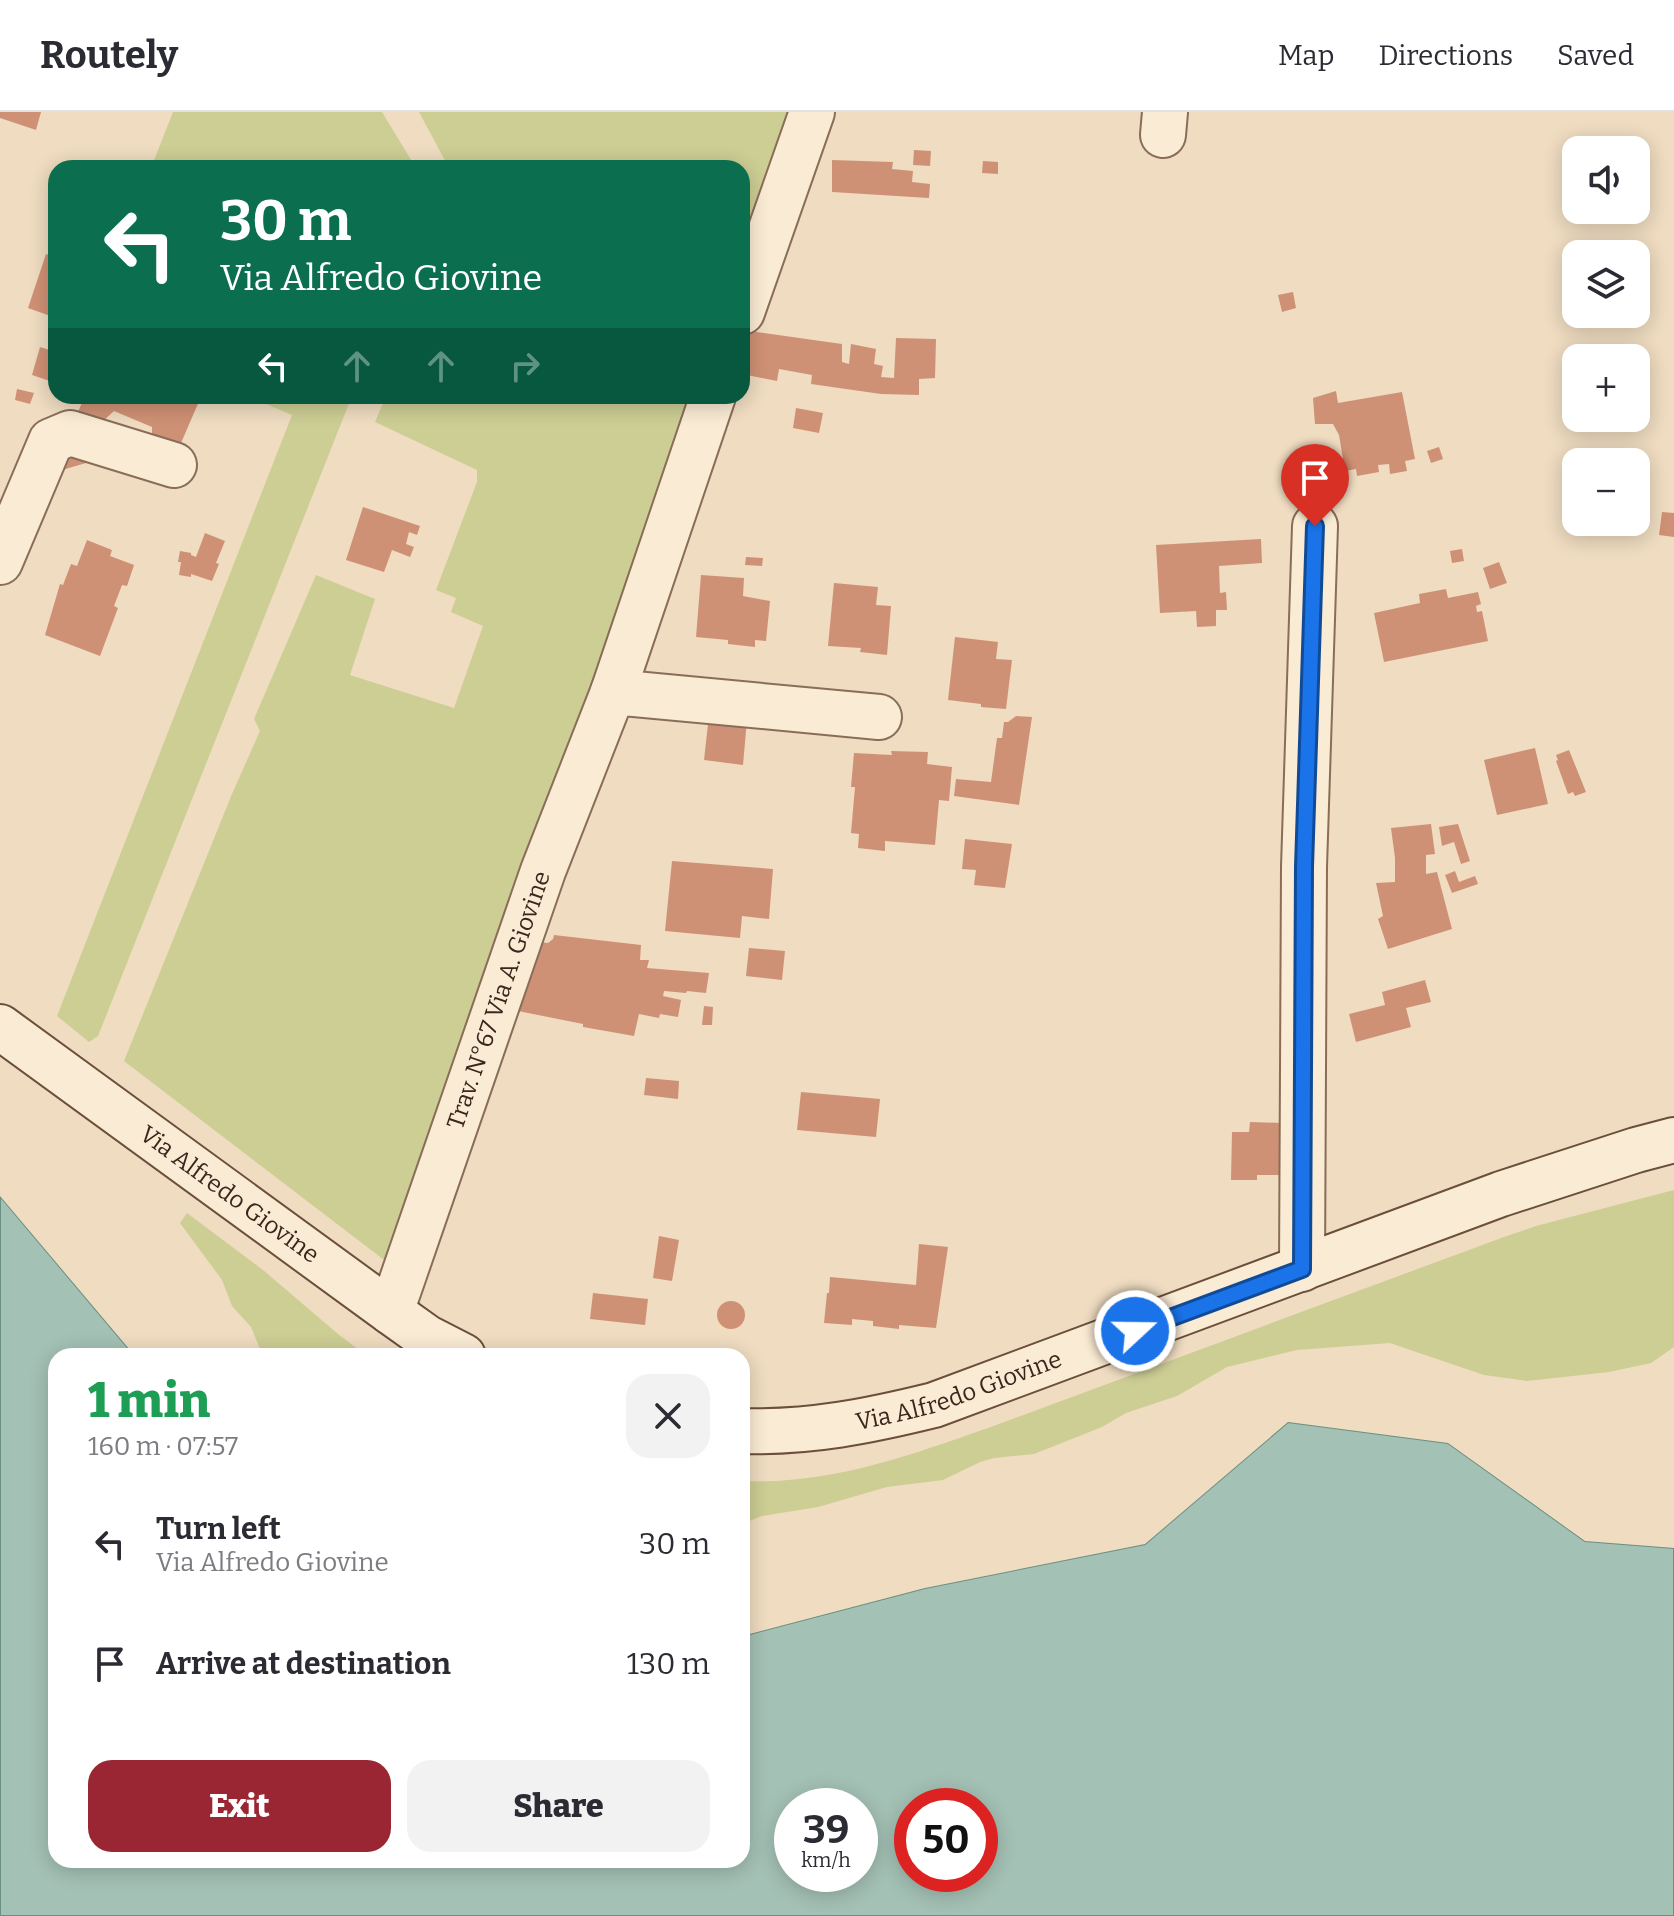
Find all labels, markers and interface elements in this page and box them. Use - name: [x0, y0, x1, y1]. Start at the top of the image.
- text: Routely: [40, 32, 178, 78]
- text: Map: [1278, 39, 1334, 72]
- text: Directions: [1378, 39, 1513, 72]
- text: Saved: [1557, 39, 1634, 72]
- map controls: [1562, 136, 1650, 536]
- button: sound: [1562, 136, 1650, 224]
- text: 30 m: [220, 188, 351, 255]
- icon: left: [88, 192, 192, 296]
- button: layers: [1562, 240, 1650, 328]
- text: Via Alfredo Giovine: [220, 256, 542, 300]
- icon: left: [251, 344, 295, 388]
- icon: ahead: [335, 344, 379, 388]
- icon: ahead: [419, 344, 463, 388]
- icon: right: [503, 344, 547, 388]
- button: +: [1562, 344, 1650, 432]
- pin: [1281, 444, 1349, 526]
- button: −: [1562, 448, 1650, 536]
- icon: arrive: [1293, 456, 1337, 500]
- street label: Trav. N°67 Via A. Giovine: [441, 867, 556, 1133]
- street label: Via Alfredo Giovine: [134, 1120, 325, 1269]
- position arrow: [1093, 1289, 1177, 1373]
- street label: Via Alfredo Giovine: [853, 1345, 1065, 1436]
- text: 1 min: [88, 1372, 210, 1430]
- button: close: [626, 1374, 710, 1458]
- text: 160 m · 07:57: [88, 1431, 238, 1462]
- text: Turn left: [156, 1511, 281, 1547]
- icon: left: [88, 1522, 132, 1566]
- text: 30 m: [639, 1526, 710, 1562]
- text: Via Alfredo Giovine: [156, 1547, 389, 1578]
- icon: arrive: [88, 1642, 132, 1686]
- text: Arrive at destination: [156, 1646, 451, 1682]
- text: 130 m: [627, 1646, 710, 1682]
- button: Exit: [88, 1760, 391, 1852]
- button: Share: [407, 1760, 710, 1852]
- speed limit sign: 50: [894, 1788, 998, 1892]
- text: 39: [803, 1806, 849, 1854]
- text: km/h: [801, 1848, 851, 1872]

